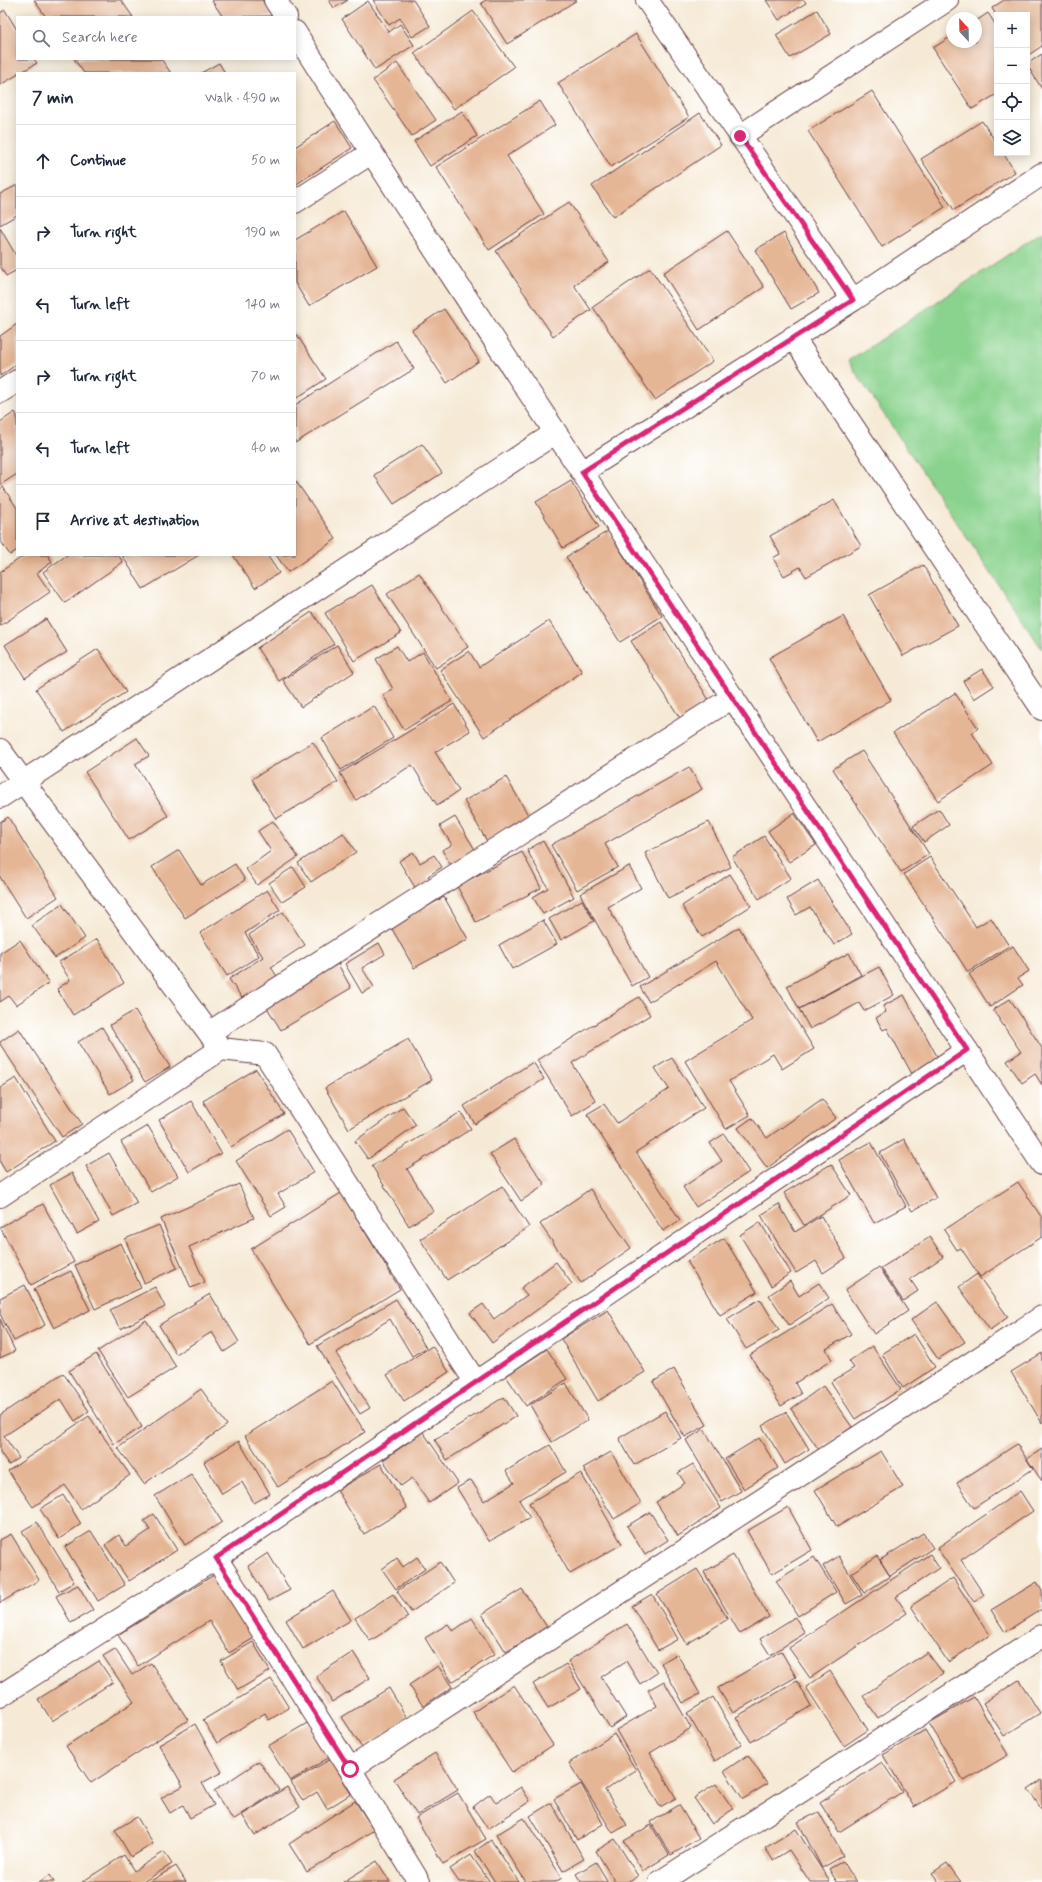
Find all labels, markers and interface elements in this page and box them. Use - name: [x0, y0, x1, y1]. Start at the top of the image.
- north arrow: [946, 12, 982, 48]
- map controls: [994, 12, 1030, 156]
- button: +: [994, 12, 1030, 48]
- search box: [16, 16, 296, 60]
- icon: search: [30, 27, 52, 49]
- text: Search here: [62, 28, 138, 48]
- button: −: [994, 48, 1030, 84]
- button: locate: [994, 84, 1030, 120]
- text: 7 min: [32, 87, 74, 109]
- text: Walk · 490 m: [205, 90, 280, 107]
- button: layers: [994, 120, 1030, 156]
- route end: [731, 127, 749, 145]
- icon: ahead: [32, 150, 54, 172]
- text: Continue: [70, 151, 126, 171]
- text: 50 m: [251, 152, 280, 169]
- icon: right: [32, 222, 54, 244]
- text: Turn right: [70, 223, 137, 243]
- text: 190 m: [245, 224, 280, 241]
- icon: left: [32, 294, 54, 316]
- text: Turn left: [70, 295, 130, 315]
- text: 140 m: [245, 296, 280, 313]
- icon: right: [32, 366, 54, 388]
- text: Turn right: [70, 367, 137, 387]
- text: 70 m: [251, 368, 280, 385]
- icon: left: [32, 438, 54, 460]
- text: Turn left: [70, 439, 130, 459]
- text: 40 m: [251, 440, 280, 457]
- icon: arrive: [32, 510, 54, 532]
- text: Arrive at destination: [70, 511, 199, 531]
- route start: [341, 1760, 359, 1778]

